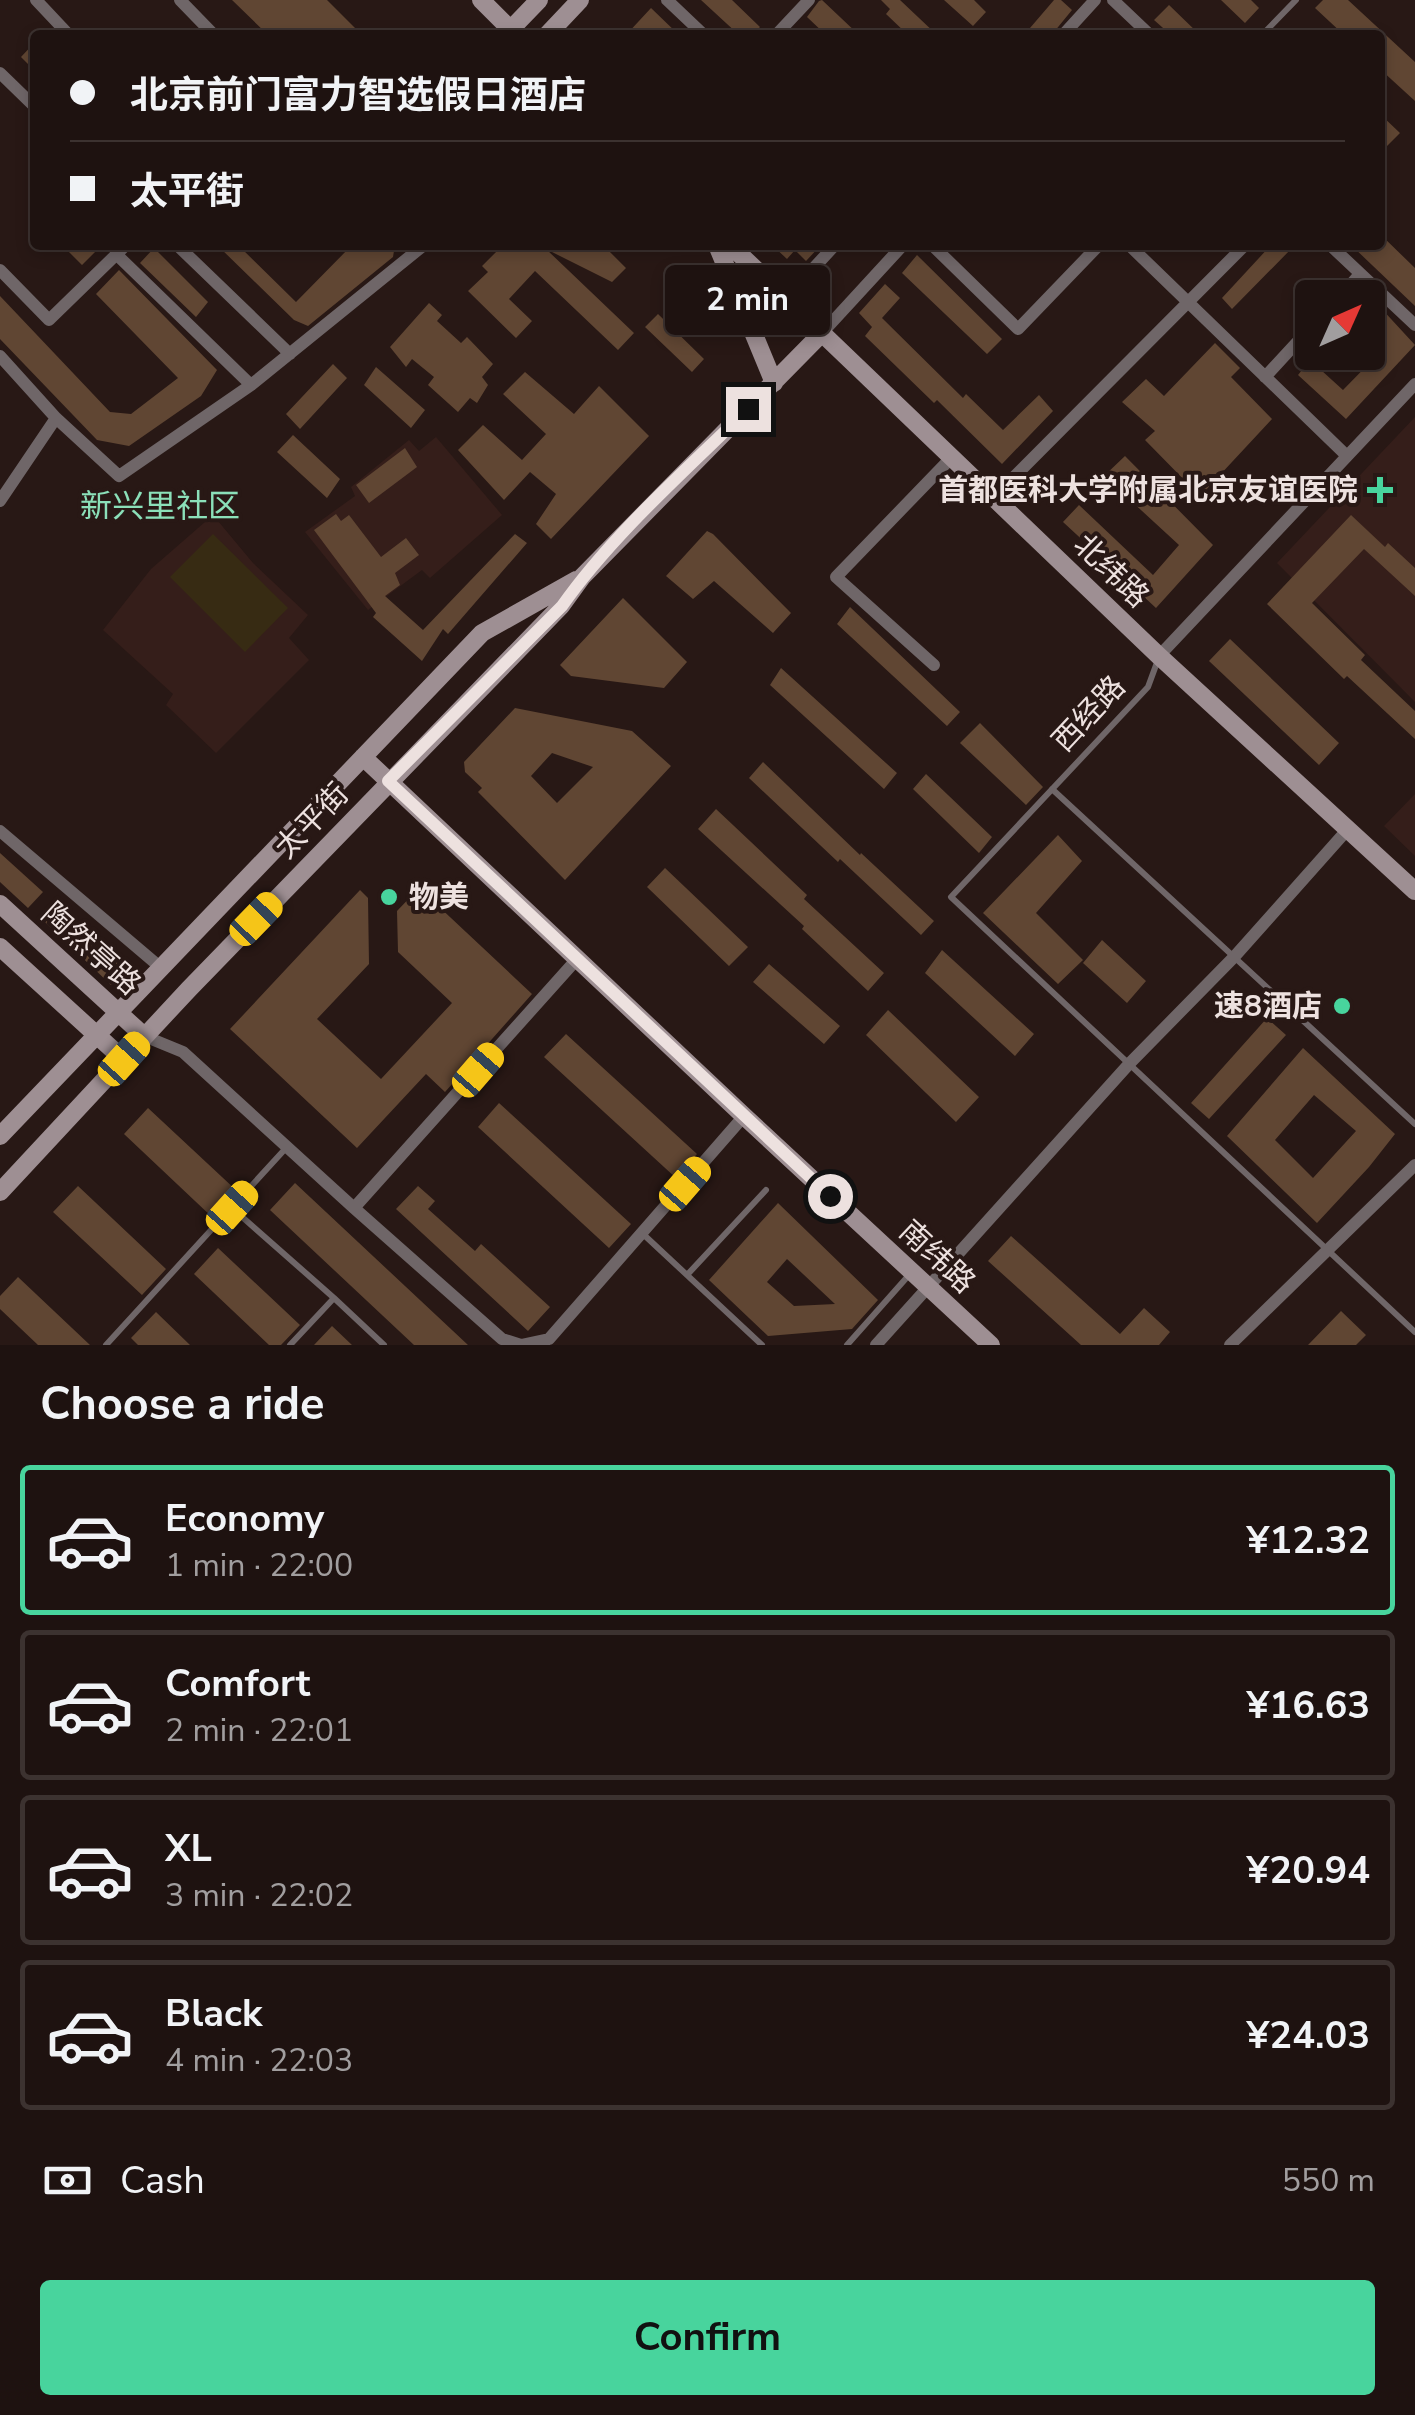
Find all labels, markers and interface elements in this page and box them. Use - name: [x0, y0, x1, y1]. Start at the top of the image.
- text: 北京前门富力智选假日酒店: [130, 70, 586, 121]
- text: 太平街: [130, 166, 244, 217]
- callout: 2 min: [666, 264, 830, 334]
- text: 2 min: [706, 278, 789, 321]
- north arrow: [1295, 280, 1385, 370]
- map controls: [1295, 280, 1385, 370]
- route end: [726, 387, 771, 432]
- place label: 首都医科大学附属北京友谊医院: [938, 470, 1358, 511]
- marker: 首都医科大学附属北京友谊医院: [1367, 477, 1393, 503]
- district label: 新兴里社区: [80, 485, 240, 528]
- street label: 北纬路: [1064, 525, 1158, 617]
- street label: 西经路: [1043, 667, 1135, 761]
- street label: 太平街: [266, 774, 358, 868]
- place label: 物美: [409, 877, 469, 918]
- marker: 物美: [378, 886, 400, 908]
- car: [224, 887, 288, 951]
- street label: 陶然亭路: [33, 894, 149, 1004]
- place label: 速8酒店: [1214, 986, 1322, 1027]
- marker: 速8酒店: [1331, 995, 1353, 1017]
- car: [93, 1027, 155, 1091]
- car: [447, 1038, 509, 1102]
- car: [654, 1152, 716, 1216]
- route start: [808, 1174, 853, 1219]
- car: [201, 1176, 263, 1240]
- street label: 南纬路: [890, 1211, 984, 1303]
- text: Choose a ride: [40, 1374, 325, 1435]
- text: Economy: [165, 1493, 324, 1544]
- icon: car: [45, 1495, 135, 1585]
- text: ¥12.32: [1247, 1515, 1370, 1566]
- text: 1 min · 22:00: [165, 1544, 353, 1587]
- text: Comfort: [165, 1658, 310, 1709]
- icon: car: [45, 1660, 135, 1750]
- text: ¥16.63: [1247, 1680, 1370, 1731]
- text: 2 min · 22:01: [165, 1709, 353, 1752]
- text: XL: [165, 1823, 212, 1874]
- icon: car: [45, 1825, 135, 1915]
- text: ¥20.94: [1247, 1845, 1370, 1896]
- text: 3 min · 22:02: [165, 1874, 353, 1917]
- text: Black: [165, 1988, 262, 2039]
- icon: car: [45, 1990, 135, 2080]
- text: ¥24.03: [1247, 2010, 1370, 2061]
- text: 4 min · 22:03: [165, 2039, 353, 2082]
- icon: cash: [40, 2153, 95, 2208]
- text: Cash: [120, 2155, 205, 2206]
- text: 550 m: [1282, 2159, 1375, 2202]
- button: Confirm: [40, 2280, 1375, 2395]

